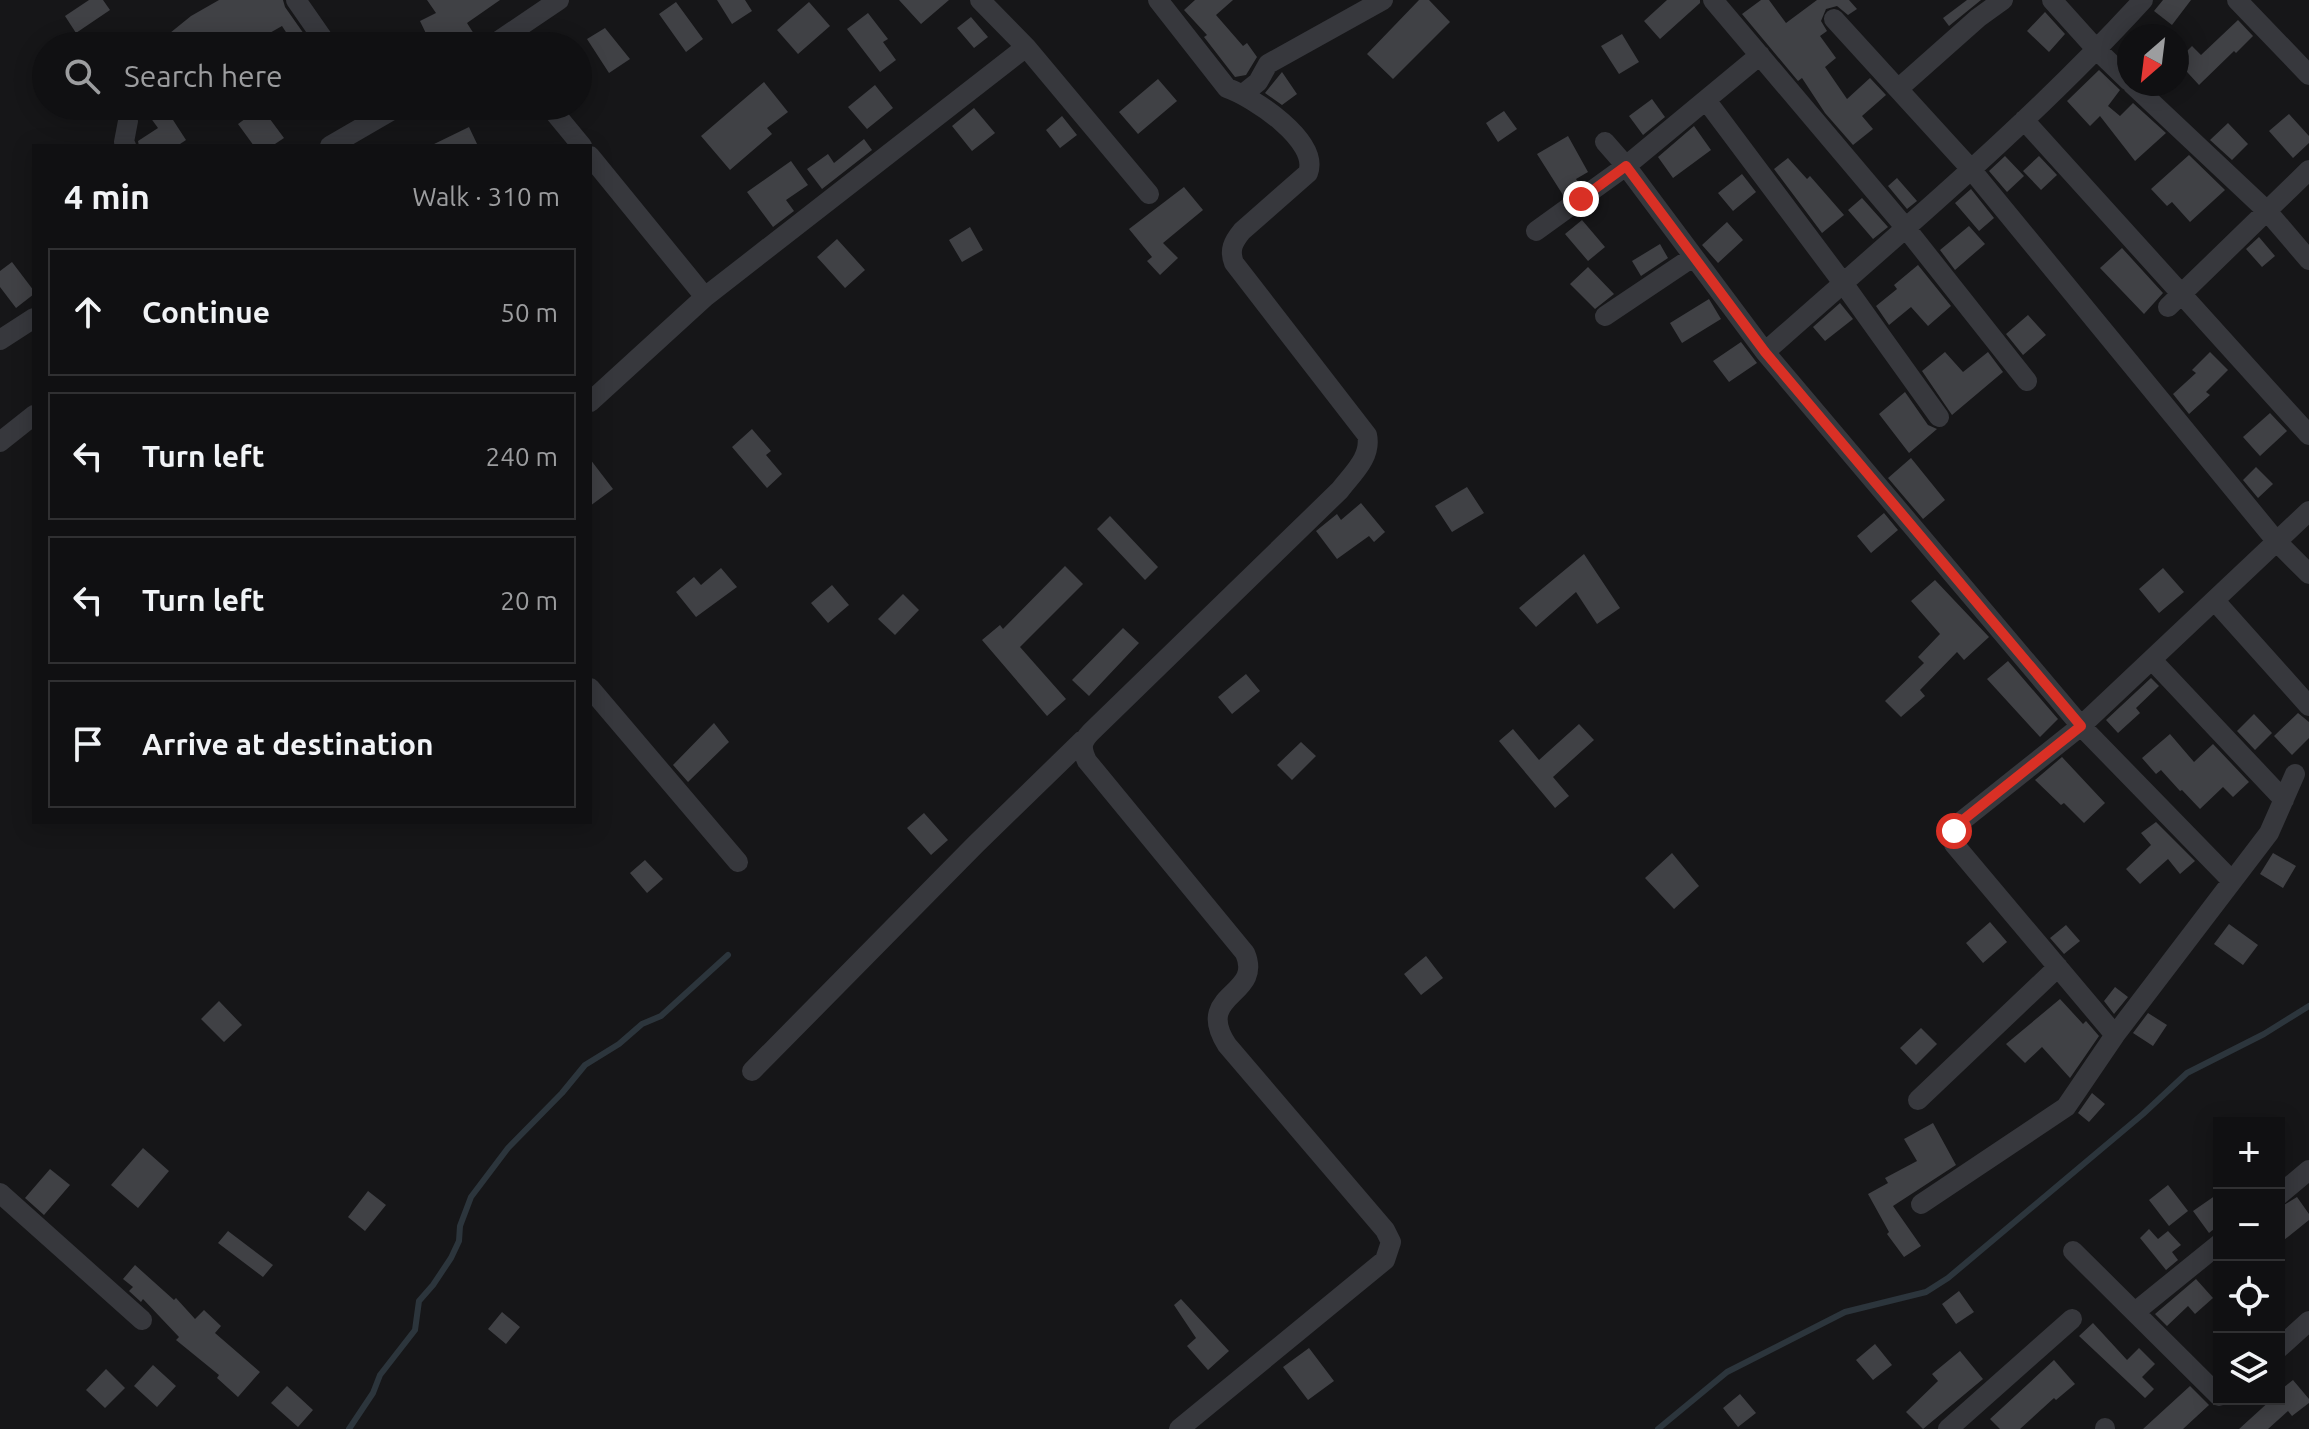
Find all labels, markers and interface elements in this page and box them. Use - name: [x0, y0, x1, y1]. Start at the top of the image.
- north arrow: [2117, 24, 2189, 96]
- search box: [32, 32, 592, 120]
- icon: search: [60, 54, 104, 98]
- text: Search here: [124, 59, 283, 93]
- text: 4 min: [64, 177, 150, 215]
- route end: [1563, 181, 1599, 217]
- text: Walk · 310 m: [412, 182, 560, 211]
- icon: ahead: [66, 290, 110, 334]
- text: Continue: [142, 295, 270, 329]
- text: 50 m: [500, 298, 558, 327]
- icon: left: [66, 434, 110, 478]
- text: Turn left: [142, 439, 264, 473]
- text: 240 m: [486, 442, 558, 471]
- icon: left: [66, 578, 110, 622]
- text: Turn left: [142, 583, 264, 617]
- text: 20 m: [500, 586, 558, 615]
- icon: arrive: [66, 722, 110, 766]
- text: Arrive at destination: [142, 727, 434, 761]
- route start: [1936, 813, 1972, 849]
- map controls: [2213, 1117, 2285, 1405]
- button: +: [2213, 1117, 2285, 1189]
- button: −: [2213, 1189, 2285, 1261]
- button: locate: [2213, 1261, 2285, 1333]
- button: layers: [2213, 1333, 2285, 1405]

